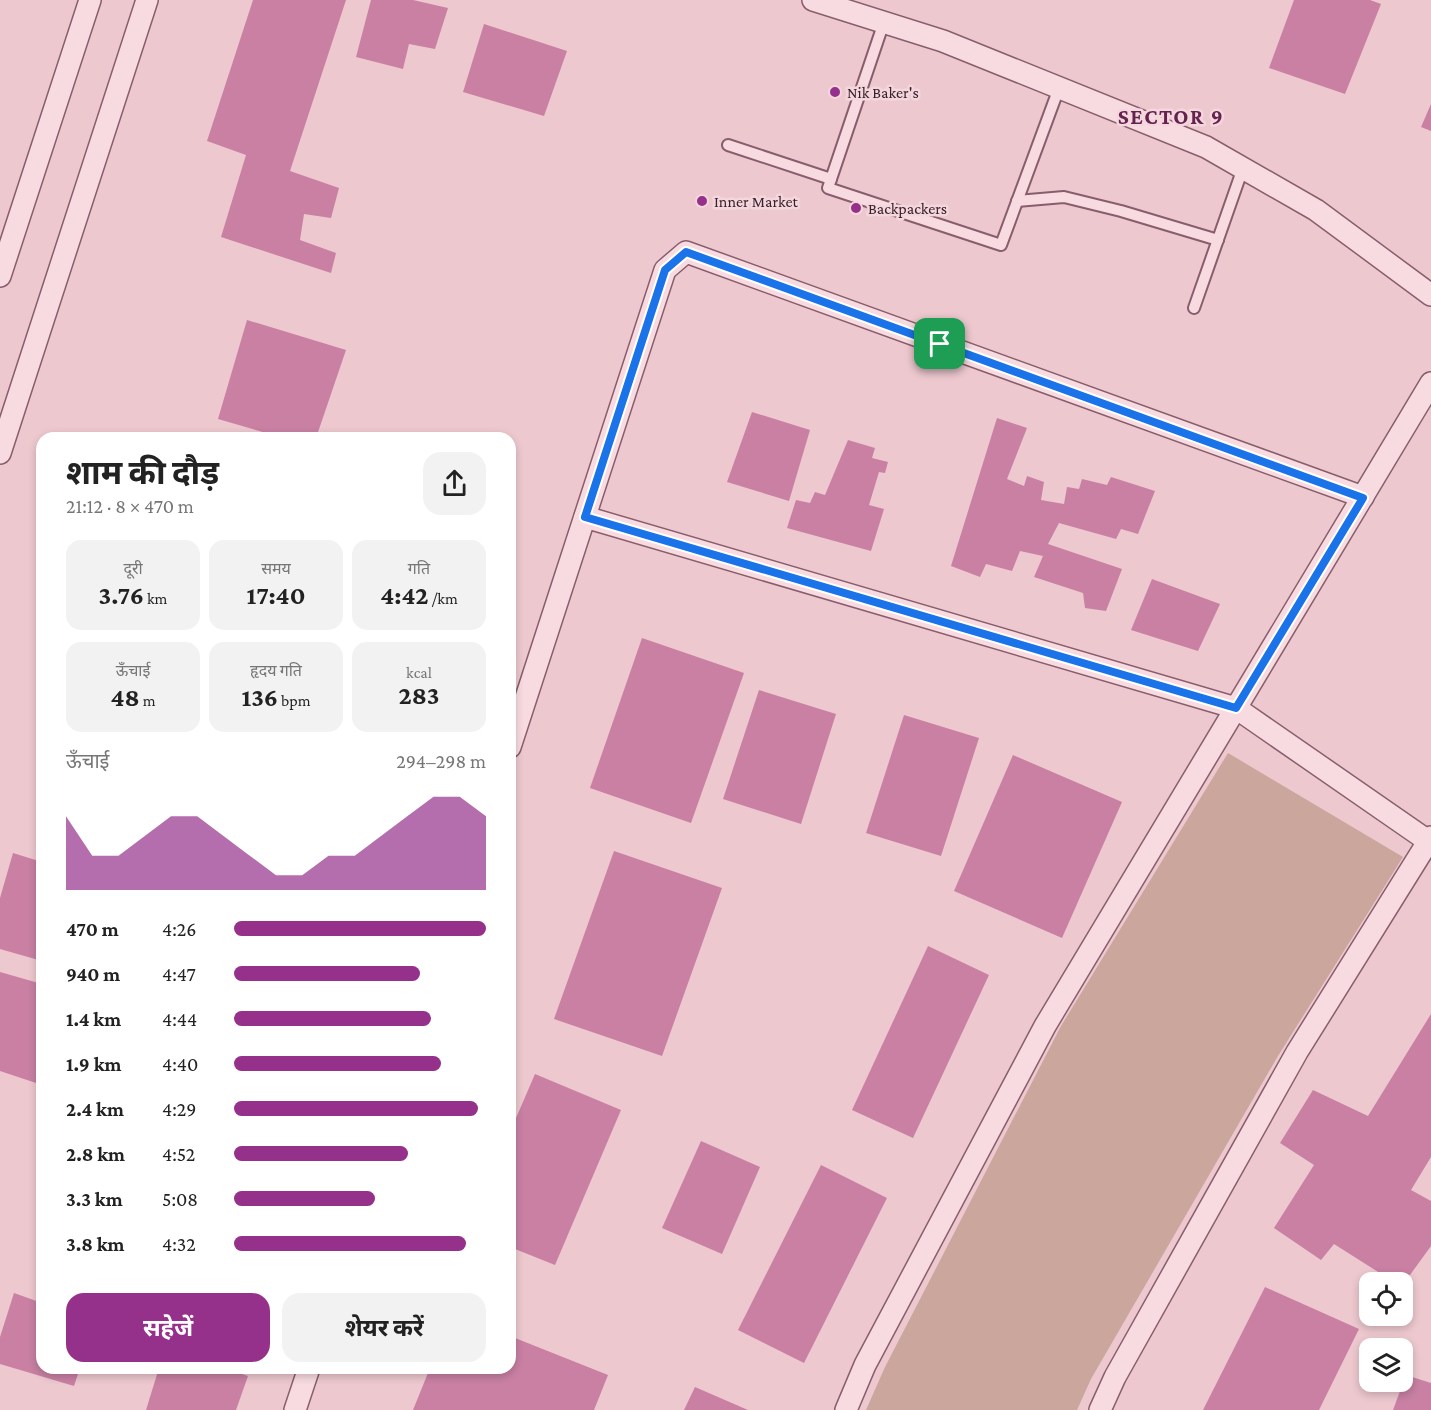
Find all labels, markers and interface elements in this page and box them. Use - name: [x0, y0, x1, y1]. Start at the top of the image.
- place label: Nik Baker's: [847, 84, 919, 101]
- marker: Nik Baker's: [828, 85, 842, 99]
- district label: SECTOR 9: [1118, 104, 1224, 129]
- place label: Inner Market: [714, 193, 799, 210]
- marker: Inner Market: [695, 194, 709, 208]
- place label: Backpackers: [868, 200, 947, 218]
- marker: Backpackers: [849, 201, 863, 215]
- pin: [914, 318, 965, 369]
- icon: arrive: [923, 327, 956, 360]
- button: share: [423, 452, 486, 515]
- text: शाम की दौड़: [66, 454, 219, 491]
- text: 21:12 · 8 × 470 m: [66, 495, 194, 517]
- text: दूरी: [123, 560, 143, 577]
- text: समय: [261, 560, 291, 577]
- text: गति: [408, 560, 430, 577]
- text: 3.76: [99, 581, 144, 610]
- text: 17:40: [247, 581, 305, 610]
- text: 4:42: [380, 581, 429, 610]
- text: km: [144, 590, 167, 607]
- text: /km: [429, 590, 458, 607]
- text: ऊँचाई: [116, 662, 150, 679]
- text: हृदय गति: [250, 662, 302, 679]
- text: kcal: [406, 664, 432, 681]
- text: 283: [399, 681, 439, 710]
- text: 48: [110, 683, 140, 712]
- text: 136: [241, 683, 278, 712]
- text: m: [140, 692, 156, 709]
- text: bpm: [278, 692, 311, 709]
- text: ऊँचाई: [66, 750, 109, 772]
- text: 294–298 m: [396, 750, 486, 772]
- text: 470 m: [66, 918, 119, 940]
- text: 4:26: [162, 918, 196, 940]
- text: 940 m: [66, 963, 120, 985]
- text: 4:47: [162, 963, 196, 985]
- text: 1.4 km: [66, 1008, 121, 1030]
- text: 4:44: [162, 1008, 197, 1030]
- text: 1.9 km: [66, 1053, 121, 1075]
- text: 4:40: [162, 1053, 198, 1075]
- text: 2.4 km: [66, 1098, 124, 1120]
- text: 4:29: [162, 1098, 196, 1120]
- text: 2.8 km: [66, 1143, 125, 1165]
- text: 4:52: [162, 1143, 195, 1165]
- text: 3.3 km: [66, 1188, 123, 1210]
- text: 5:08: [162, 1188, 198, 1210]
- text: 3.8 km: [66, 1233, 125, 1255]
- text: 4:32: [162, 1233, 196, 1255]
- map controls: [1359, 1272, 1413, 1392]
- button: locate: [1359, 1272, 1413, 1326]
- button: सहेजें: [66, 1293, 270, 1362]
- button: शेयर करें: [282, 1293, 486, 1362]
- button: layers: [1359, 1338, 1413, 1392]

